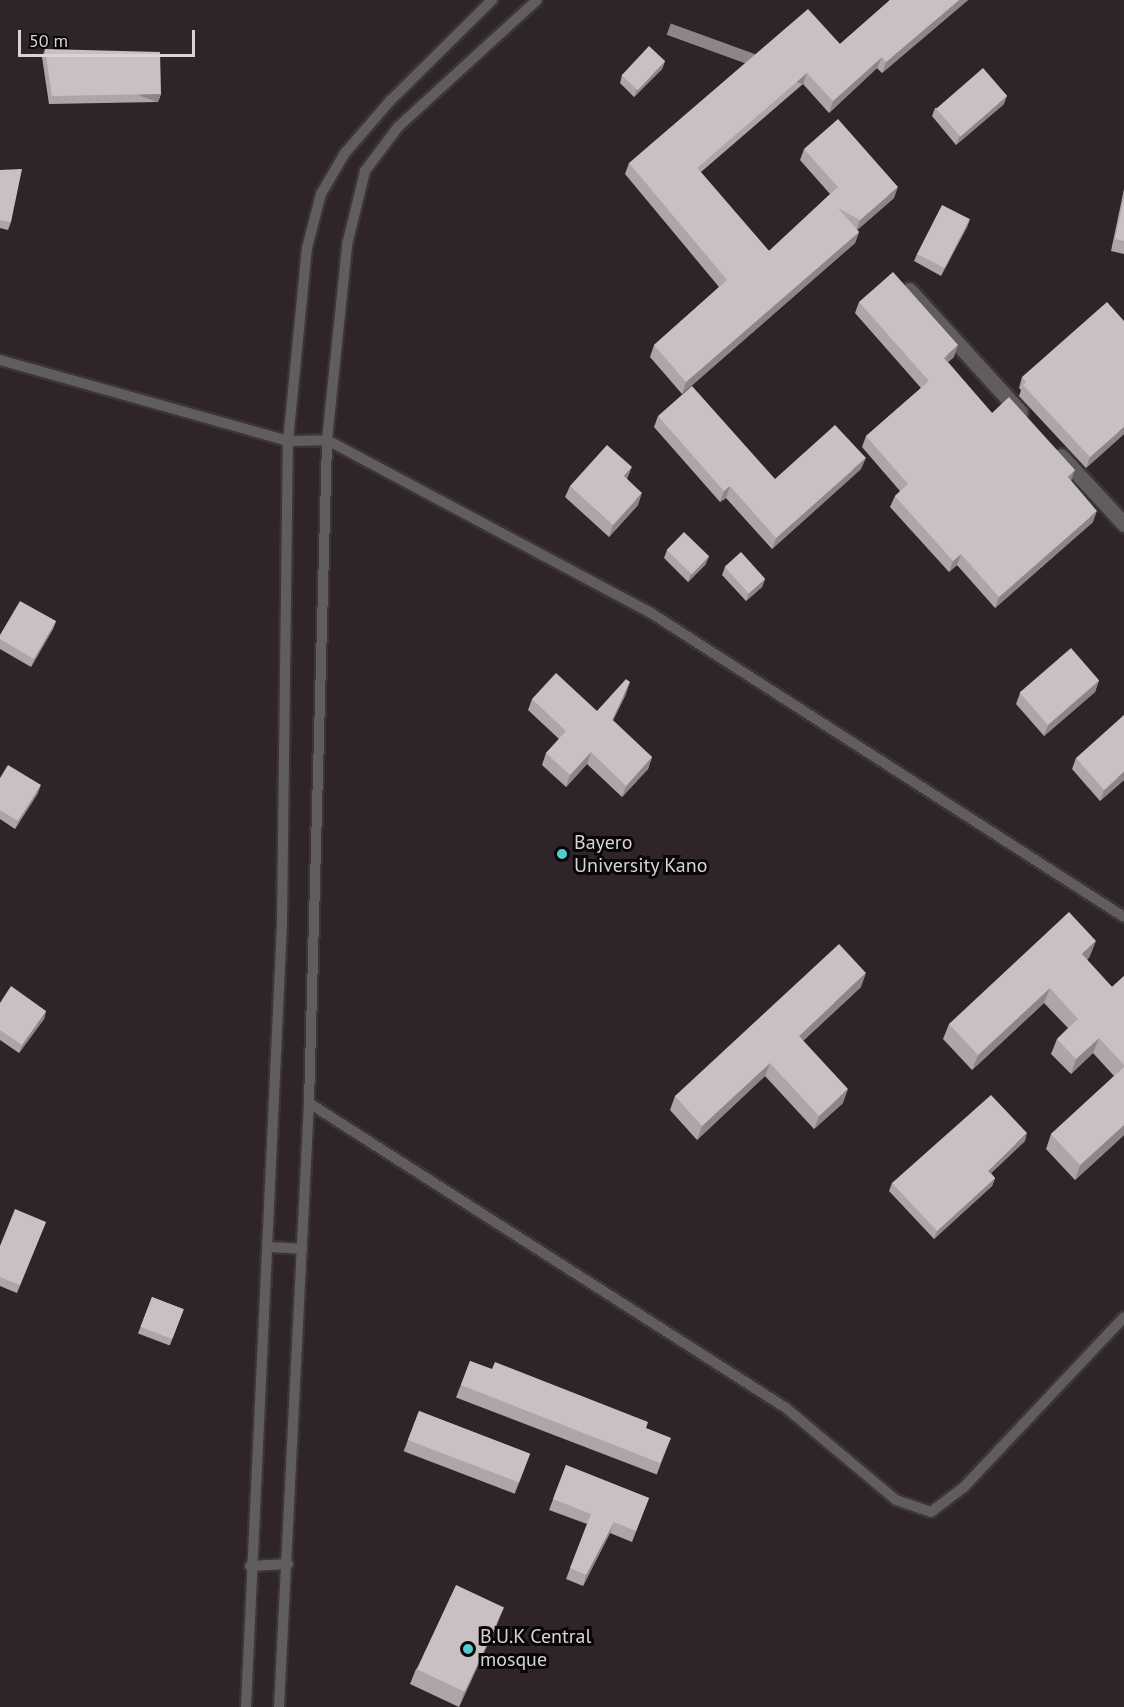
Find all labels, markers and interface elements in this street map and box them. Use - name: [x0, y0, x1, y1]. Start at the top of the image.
- scale bar: [21, 18, 198, 56]
- text: 50 m: [29, 29, 68, 52]
- place label: Bayero University Kano: [574, 831, 708, 878]
- marker: Bayero University Kano: [555, 847, 569, 861]
- place label: B.U.K Central mosque: [480, 1625, 592, 1672]
- marker: B.U.K Central mosque: [461, 1642, 475, 1656]

